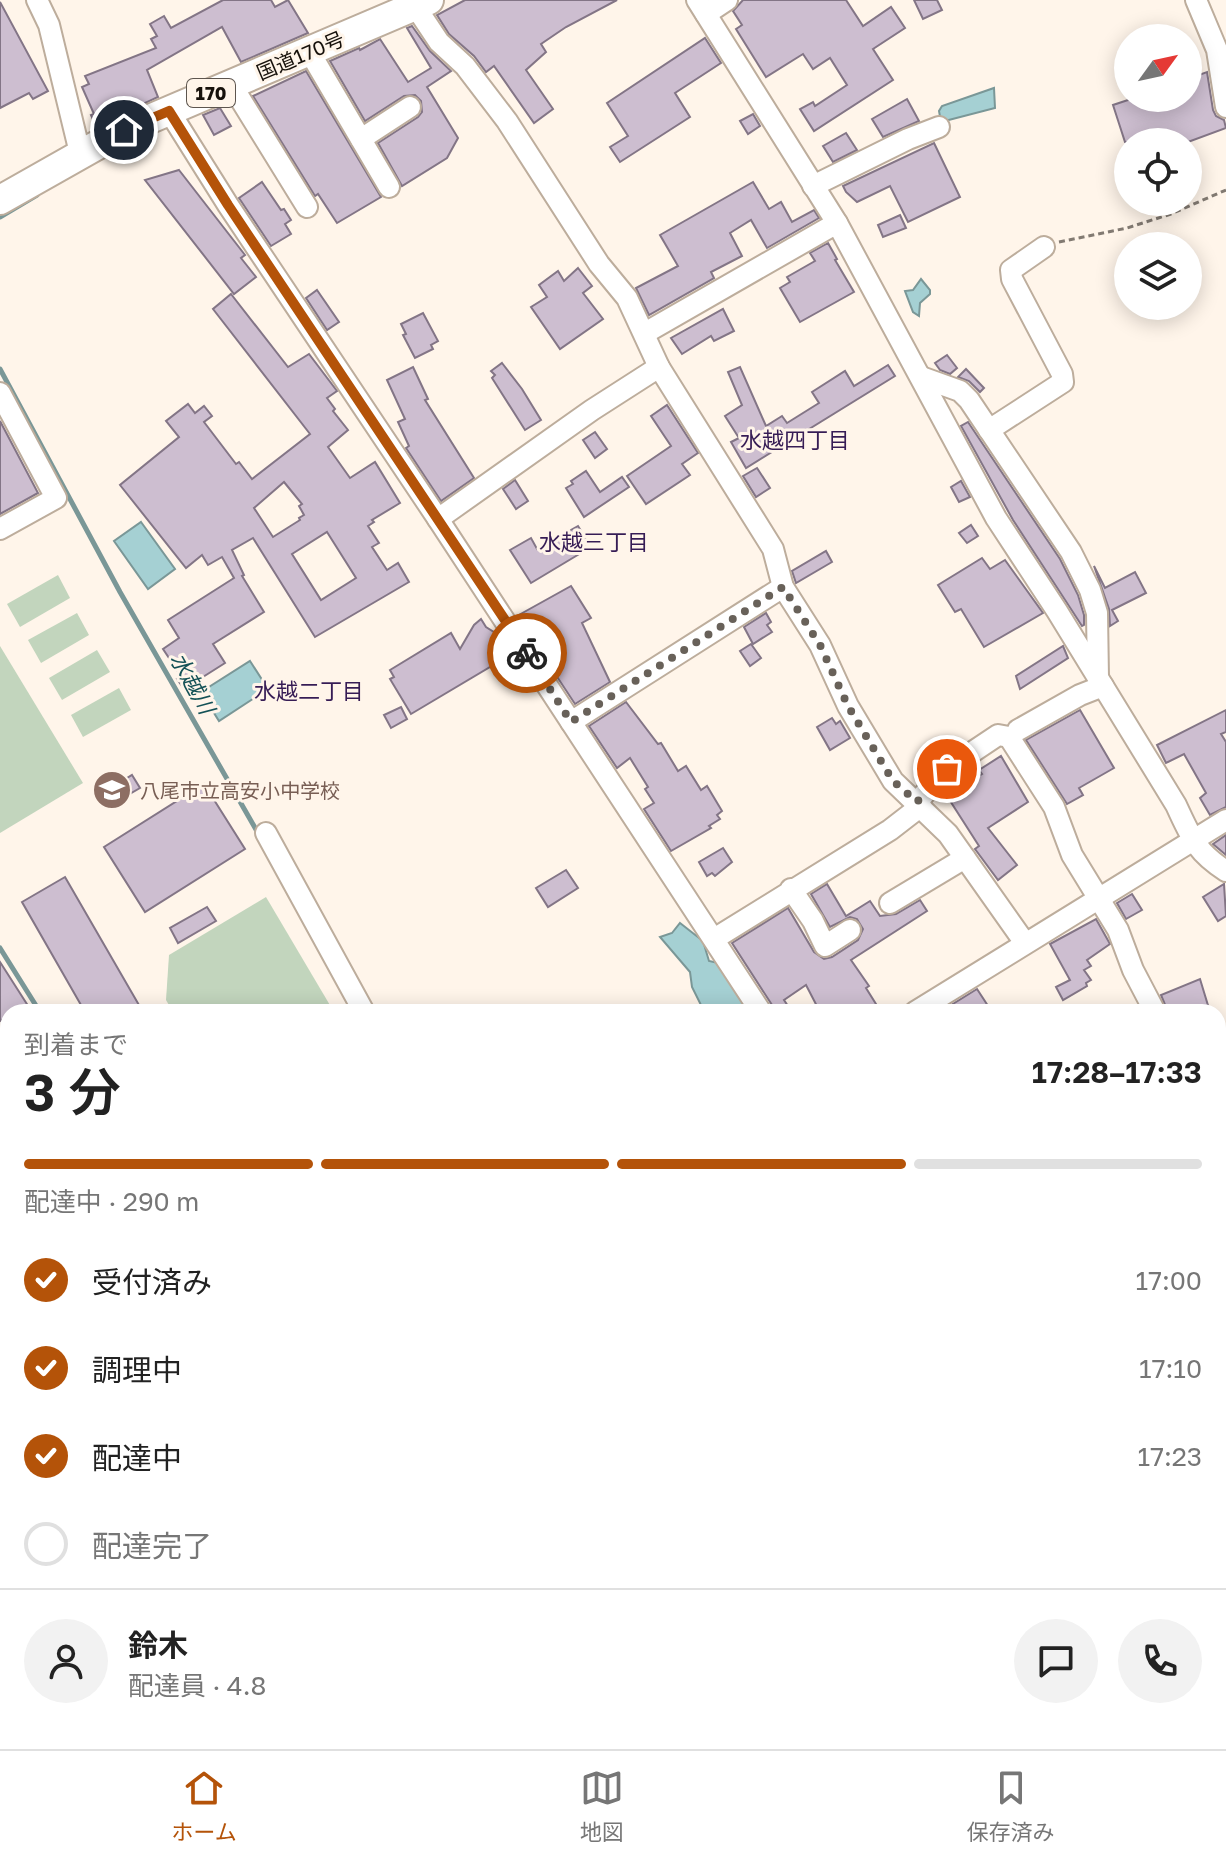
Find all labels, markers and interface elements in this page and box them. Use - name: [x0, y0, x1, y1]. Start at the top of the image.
- north arrow: [1114, 24, 1202, 112]
- map controls: [1114, 24, 1202, 320]
- street label: 国道170号: [253, 26, 347, 84]
- road number: 170: [187, 79, 235, 107]
- pin: [90, 96, 158, 164]
- icon: home: [102, 108, 146, 152]
- button: locate: [1114, 128, 1202, 216]
- button: layers: [1114, 232, 1202, 320]
- district label: 水越四丁目: [740, 426, 850, 453]
- district label: 水越三丁目: [539, 528, 649, 555]
- courier: [487, 613, 567, 693]
- icon: bike: [505, 631, 549, 675]
- water label: 水越川: [165, 648, 222, 720]
- district label: 水越二丁目: [254, 677, 364, 704]
- pin: [913, 735, 981, 803]
- icon: bag: [925, 747, 969, 791]
- school or university icon: 八尾市立高安小中学校: [91, 769, 133, 811]
- place label: 八尾市立高安小中学校: [140, 778, 340, 802]
- text: 到着まで: [24, 1029, 128, 1060]
- text: 17:28–17:33: [1032, 1054, 1202, 1090]
- text: 3 分: [24, 1060, 120, 1122]
- text: 配達中 · 290 m: [24, 1186, 199, 1217]
- icon: check: [24, 1258, 68, 1302]
- text: 受付済み: [92, 1264, 212, 1300]
- text: 17:00: [1136, 1265, 1202, 1296]
- icon: check: [24, 1346, 68, 1390]
- text: 調理中: [92, 1352, 182, 1388]
- text: 17:10: [1139, 1353, 1202, 1384]
- icon: check: [24, 1434, 68, 1478]
- text: 配達中: [92, 1440, 182, 1476]
- text: 17:23: [1138, 1441, 1202, 1472]
- text: 配達完了: [92, 1528, 212, 1564]
- button: person: [24, 1619, 108, 1703]
- button: chat: [1014, 1619, 1098, 1703]
- button: phone: [1118, 1619, 1202, 1703]
- text: 鈴木: [128, 1627, 188, 1663]
- text: 配達員 · 4.8: [128, 1670, 266, 1701]
- tab: ホーム: [171, 1766, 237, 1846]
- tab: 地図: [580, 1766, 624, 1846]
- tab: 保存済み: [967, 1766, 1055, 1846]

